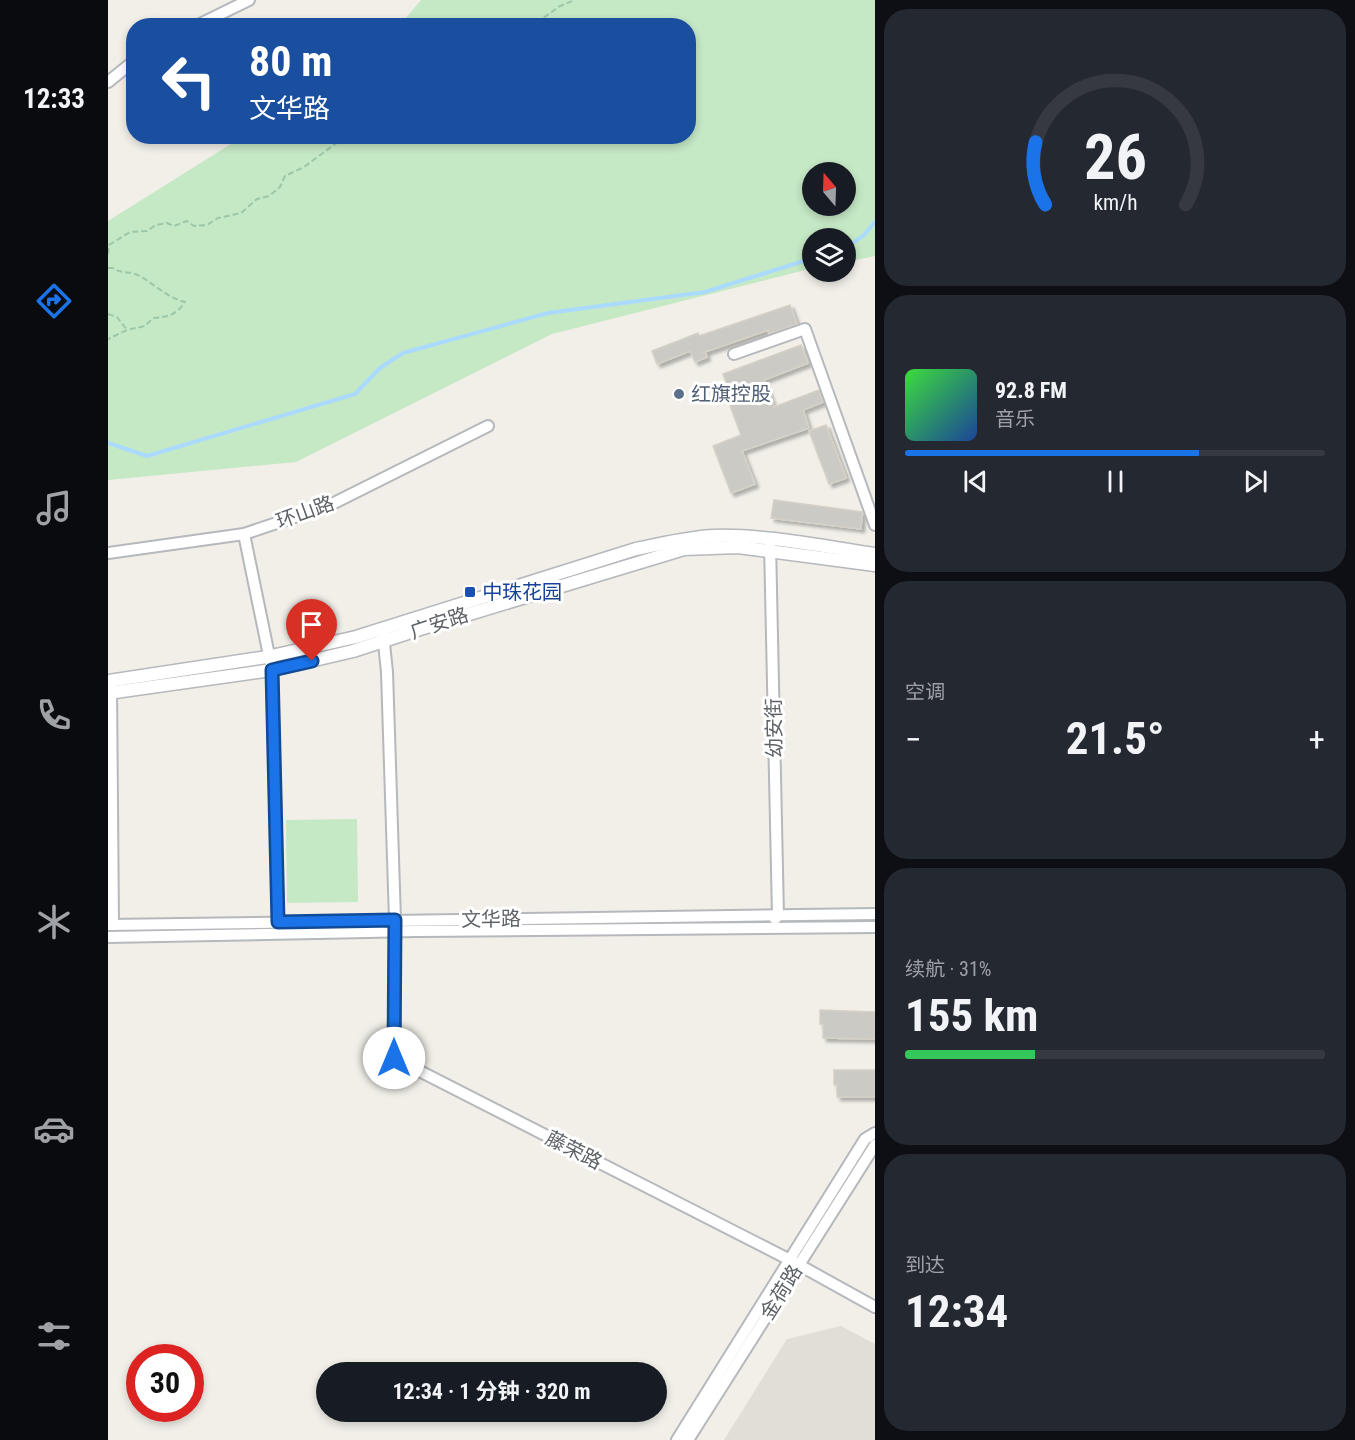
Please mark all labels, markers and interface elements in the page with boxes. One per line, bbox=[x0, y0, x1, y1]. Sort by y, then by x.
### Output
text: 80 m bbox=[249, 37, 332, 86]
icon: left bbox=[150, 42, 228, 120]
text: 12:33 bbox=[23, 83, 85, 115]
text: 文华路 bbox=[249, 93, 330, 125]
text: 26 bbox=[1083, 121, 1147, 194]
north arrow bbox=[802, 162, 856, 216]
map controls bbox=[802, 162, 856, 282]
text: km/h bbox=[1093, 190, 1137, 215]
button: layers bbox=[802, 228, 856, 282]
icon: directions bbox=[33, 280, 75, 322]
text: 92.8 FM bbox=[995, 378, 1067, 403]
place label: 红旗控股 bbox=[691, 382, 771, 406]
marker: 红旗控股 bbox=[672, 387, 686, 401]
text: 音乐 bbox=[995, 407, 1035, 431]
icon: previous bbox=[959, 465, 992, 498]
icon: pause bbox=[1099, 465, 1132, 498]
icon: next bbox=[1239, 465, 1272, 498]
icon: music bbox=[33, 487, 75, 529]
street label: 环山路 bbox=[273, 490, 337, 534]
place label: 中珠花园 bbox=[482, 580, 562, 604]
marker: 中珠花园 bbox=[463, 585, 477, 599]
pin bbox=[286, 599, 337, 661]
street label: 广安路 bbox=[407, 602, 471, 644]
icon: arrive bbox=[295, 608, 328, 641]
text: 空调 bbox=[905, 680, 945, 704]
icon: phone bbox=[33, 694, 75, 736]
street label: 幼安街 bbox=[761, 698, 787, 758]
text: 21.5° bbox=[1066, 712, 1164, 765]
text: − bbox=[905, 720, 922, 759]
text: + bbox=[1309, 720, 1325, 759]
icon: climate bbox=[33, 901, 75, 943]
street label: 文华路 bbox=[461, 906, 521, 932]
text: 续航 · 31% bbox=[905, 957, 991, 981]
text: 155 km bbox=[905, 989, 1038, 1042]
position arrow bbox=[362, 1026, 426, 1090]
icon: car bbox=[33, 1108, 75, 1150]
street label: 藤荣路 bbox=[542, 1126, 606, 1174]
text: 到达 bbox=[905, 1253, 945, 1277]
street label: 金荷路 bbox=[755, 1260, 807, 1324]
text: 12:34 bbox=[905, 1285, 1008, 1338]
icon: filters bbox=[33, 1315, 75, 1357]
speed limit sign: 30 bbox=[126, 1344, 204, 1422]
text: 12:34 · 1 分钟 · 320 m bbox=[392, 1379, 591, 1404]

